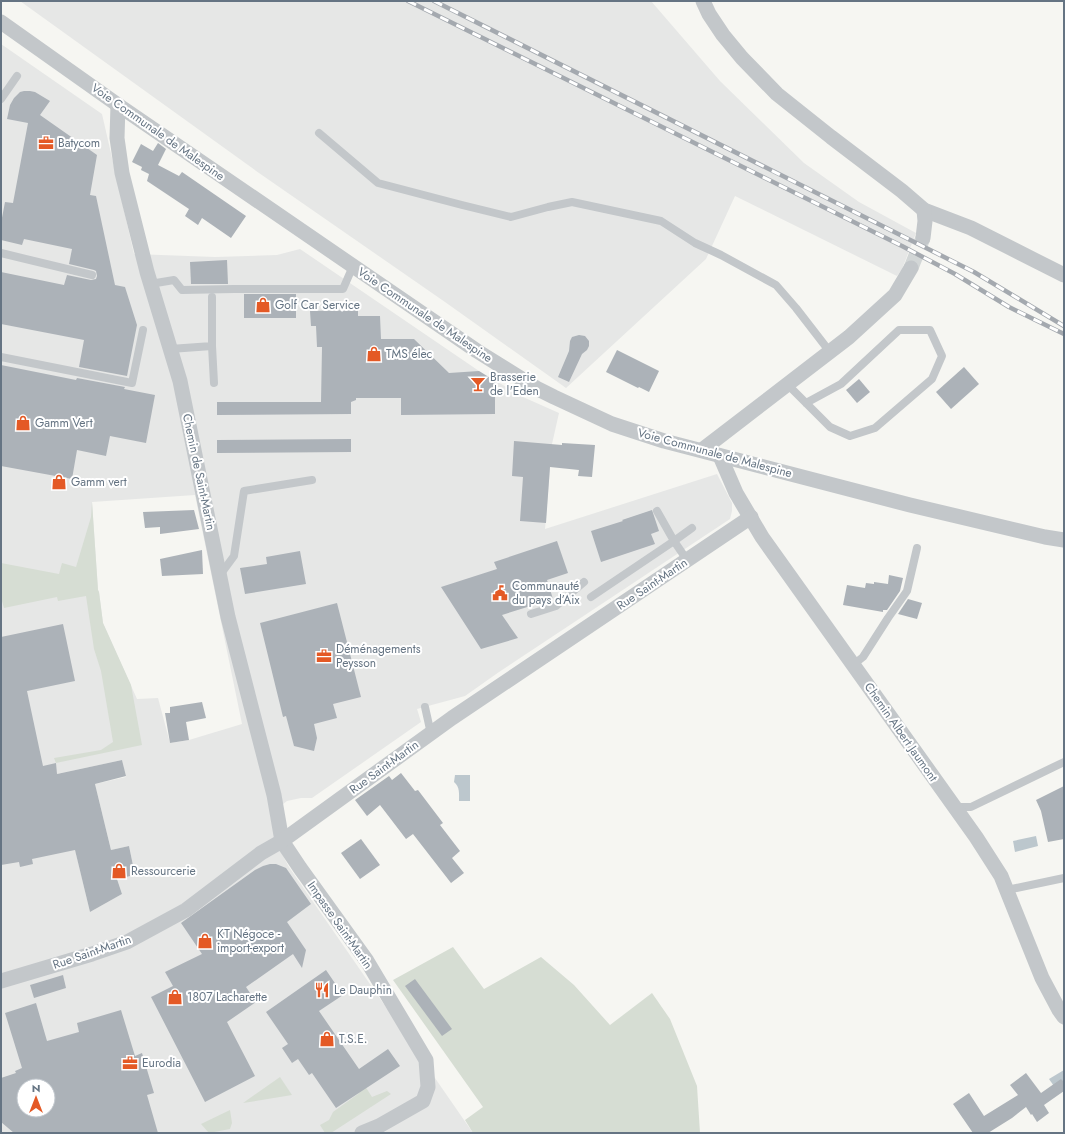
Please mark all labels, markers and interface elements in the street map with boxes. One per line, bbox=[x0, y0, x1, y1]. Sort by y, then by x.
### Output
street label: Voie Communale de Malespine bbox=[88, 79, 228, 185]
office icon: Batycom bbox=[37, 134, 55, 152]
place label: Batycom bbox=[58, 134, 100, 152]
street label: Voie Communale de Malespine bbox=[354, 263, 496, 367]
shop icon: Golf Car Service bbox=[254, 296, 272, 314]
place label: Golf Car Service bbox=[275, 296, 360, 314]
shop icon: TMS élec bbox=[365, 345, 383, 363]
place label: TMS élec bbox=[386, 345, 433, 363]
place label: Brasserie de l'Eden bbox=[490, 368, 539, 400]
bar icon: Brasserie de l'Eden bbox=[469, 375, 487, 393]
street label: Chemin de Saint-Martin bbox=[178, 412, 220, 532]
shop icon: Gamm Vert bbox=[14, 414, 32, 432]
place label: Gamm Vert bbox=[35, 414, 93, 432]
street label: Voie Communale de Malespine bbox=[636, 424, 794, 482]
shop icon: Gamm vert bbox=[50, 473, 68, 491]
place label: Gamm vert bbox=[71, 473, 127, 491]
street label: Rue Saint-Martin bbox=[613, 554, 691, 614]
place label: Communauté du pays d’Aix bbox=[512, 577, 580, 609]
public building icon: Communauté du pays d’Aix bbox=[491, 584, 509, 602]
place label: Déménagements Peysson bbox=[336, 640, 421, 672]
office icon: Déménagements Peysson bbox=[315, 647, 333, 665]
street label: Chemin Albert Jaumont bbox=[860, 679, 942, 785]
street label: Rue Saint-Martin bbox=[346, 736, 422, 798]
shop icon: Ressourcerie bbox=[110, 862, 128, 880]
place label: Ressourcerie bbox=[131, 862, 196, 880]
street label: Impasse Saint-Martin bbox=[303, 877, 377, 973]
place label: KT Négoce - import-export bbox=[217, 925, 284, 957]
street label: Rue Saint-Martin bbox=[50, 930, 134, 974]
shop icon: KT Négoce - import-export bbox=[196, 932, 214, 950]
restaurant icon: Le Dauphin bbox=[313, 981, 331, 999]
place label: Le Dauphin bbox=[334, 981, 392, 999]
shop icon: 1807 Lacharette bbox=[166, 988, 184, 1006]
place label: 1807 Lacharette bbox=[187, 988, 267, 1006]
shop icon: T.S.E. bbox=[318, 1030, 336, 1048]
place label: T.S.E. bbox=[339, 1030, 367, 1048]
office icon: Eurodia bbox=[121, 1054, 139, 1072]
place label: Eurodia bbox=[142, 1054, 181, 1072]
north arrow bbox=[16, 1078, 56, 1118]
text: N bbox=[32, 1080, 40, 1096]

